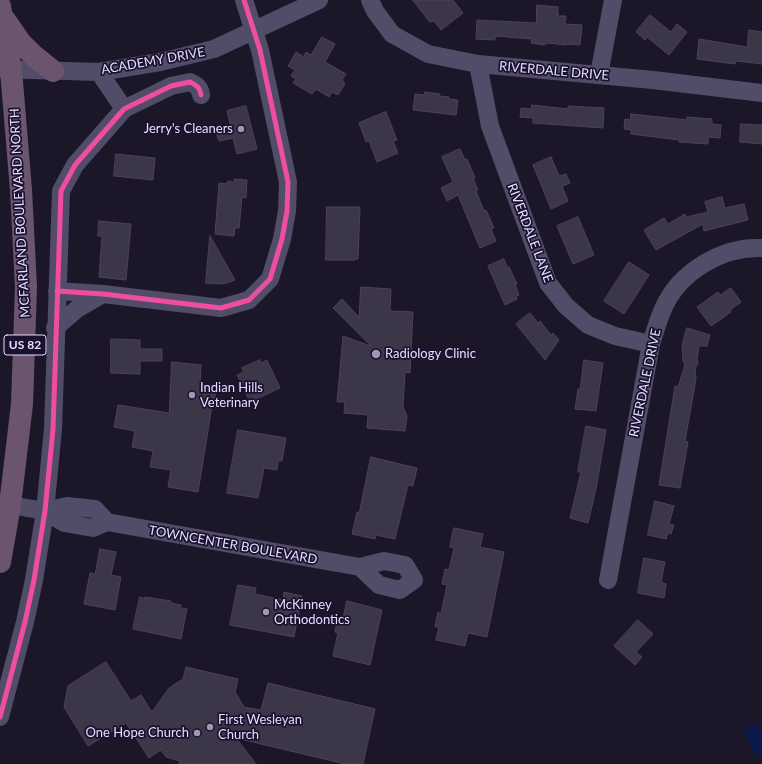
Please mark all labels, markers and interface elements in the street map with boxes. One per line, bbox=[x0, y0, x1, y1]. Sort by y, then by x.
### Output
street label: ACADEMY DRIVE bbox=[100, 44, 206, 78]
street label: RIVERDALE DRIVE bbox=[498, 58, 610, 84]
street label: MCFARLAND BOULEVARD NORTH bbox=[7, 108, 33, 318]
place label: Jerry's Cleaners bbox=[144, 121, 233, 137]
marker: Jerry's Cleaners bbox=[236, 124, 246, 134]
street label: RIVERDALE LANE bbox=[504, 181, 556, 285]
street label: RIVERDALE DRIVE bbox=[626, 328, 664, 438]
road number: US 82 bbox=[4, 335, 46, 355]
place label: Radiology Clinic bbox=[385, 346, 476, 362]
marker: Radiology Clinic bbox=[370, 348, 382, 360]
place label: Indian Hills Veterinary bbox=[200, 380, 263, 411]
marker: Indian Hills Veterinary bbox=[187, 390, 197, 400]
street label: TOWNCENTER BOULEVARD bbox=[147, 522, 319, 568]
place label: McKinney Orthodontics bbox=[274, 597, 350, 628]
marker: McKinney Orthodontics bbox=[261, 607, 271, 617]
place label: First Wesleyan Church bbox=[218, 712, 302, 743]
marker: First Wesleyan Church bbox=[205, 722, 215, 732]
place label: One Hope Church bbox=[86, 725, 189, 741]
marker: One Hope Church bbox=[192, 728, 202, 738]

